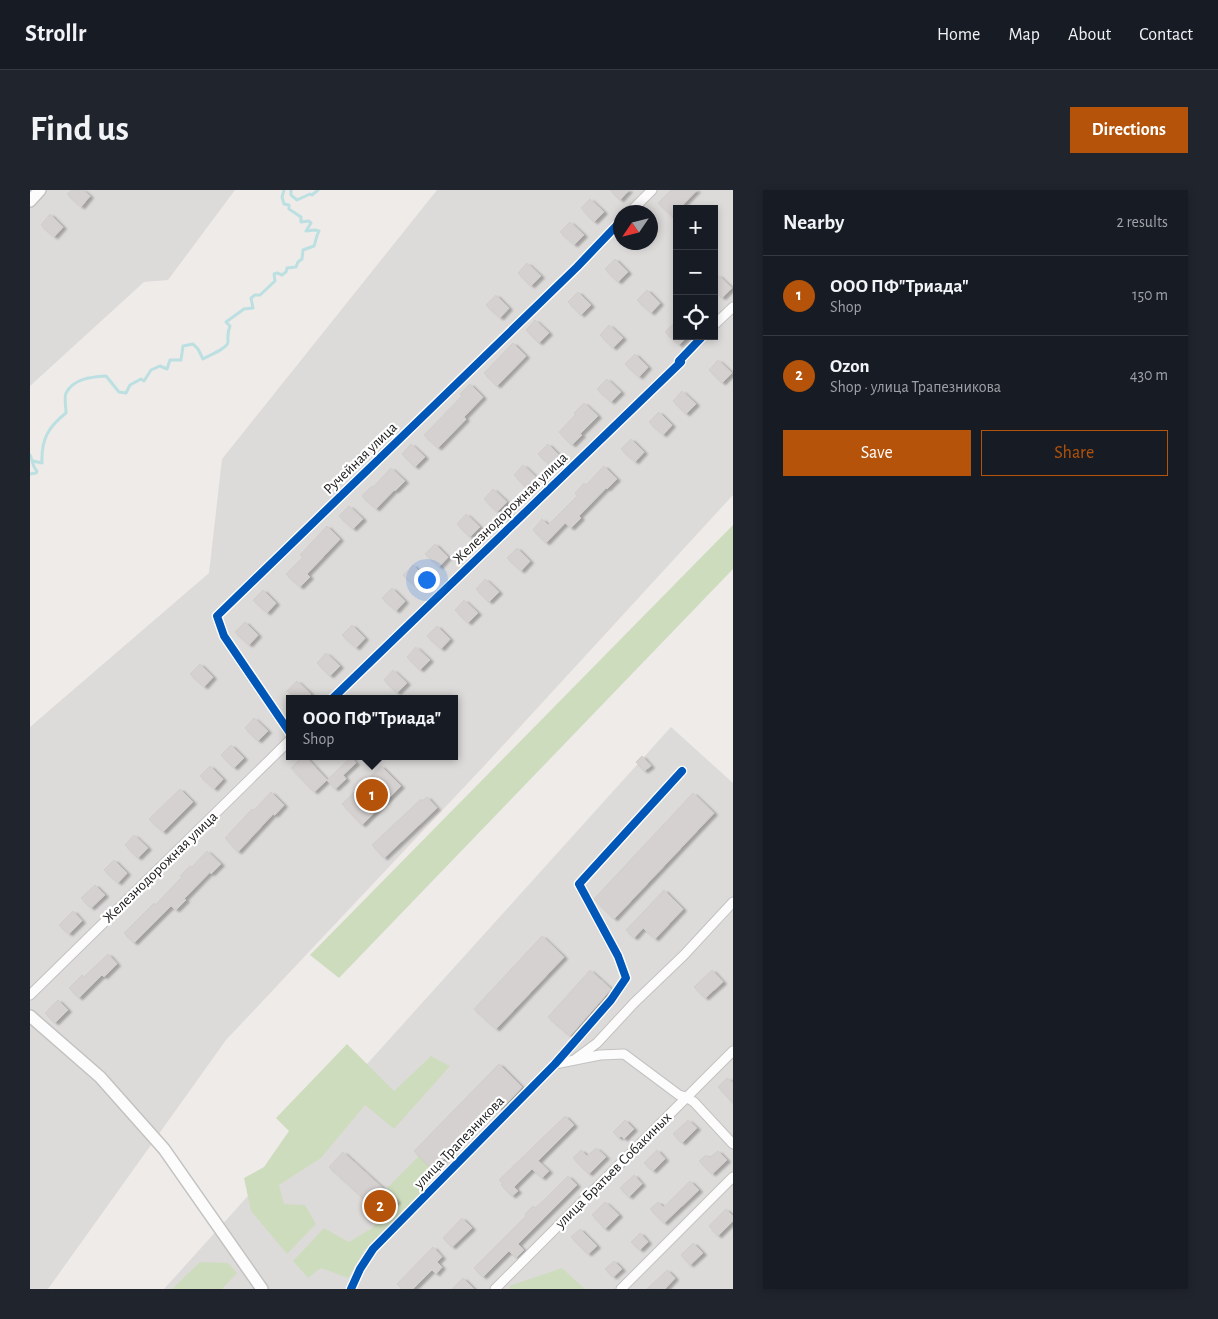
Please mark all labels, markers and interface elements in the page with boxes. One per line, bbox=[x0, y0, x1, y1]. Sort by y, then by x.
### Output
text: Strollr bbox=[25, 22, 86, 46]
text: Home bbox=[937, 26, 980, 44]
text: Map bbox=[1008, 26, 1040, 44]
text: About bbox=[1068, 26, 1111, 44]
text: Contact bbox=[1139, 26, 1193, 44]
button: Directions bbox=[1070, 107, 1188, 153]
text: Find us bbox=[30, 112, 129, 147]
north arrow bbox=[613, 205, 658, 250]
map controls bbox=[673, 205, 718, 340]
button: + bbox=[673, 205, 718, 250]
text: Nearby bbox=[783, 212, 844, 233]
text: 2 results bbox=[1116, 214, 1168, 230]
button: − bbox=[673, 250, 718, 295]
text: ООО ПФ"Триада" bbox=[830, 277, 969, 296]
text: 1 bbox=[796, 287, 802, 303]
text: 150 m bbox=[1132, 287, 1168, 303]
button: locate bbox=[673, 295, 718, 340]
text: Shop bbox=[830, 299, 862, 315]
text: Ozon bbox=[830, 357, 869, 376]
text: 2 bbox=[795, 367, 803, 383]
text: 430 m bbox=[1130, 367, 1168, 383]
text: Shop · улица Трапезникова bbox=[830, 379, 1001, 395]
street label: Ручейная улица bbox=[321, 420, 400, 497]
button: Save bbox=[783, 430, 971, 476]
button: Share bbox=[981, 430, 1168, 476]
street label: Железнодорожная улица bbox=[450, 450, 571, 567]
your location bbox=[414, 567, 440, 593]
popup bbox=[286, 695, 458, 760]
text: ООО ПФ"Триада" bbox=[303, 709, 441, 728]
text: Shop bbox=[303, 731, 334, 747]
pin: 1 bbox=[356, 776, 388, 814]
street label: Железнодорожная улица bbox=[100, 809, 221, 926]
street label: улица Трапезникова bbox=[411, 1093, 507, 1192]
street label: улица Братьев Собакиных bbox=[552, 1109, 674, 1232]
pin: 2 bbox=[364, 1187, 396, 1225]

